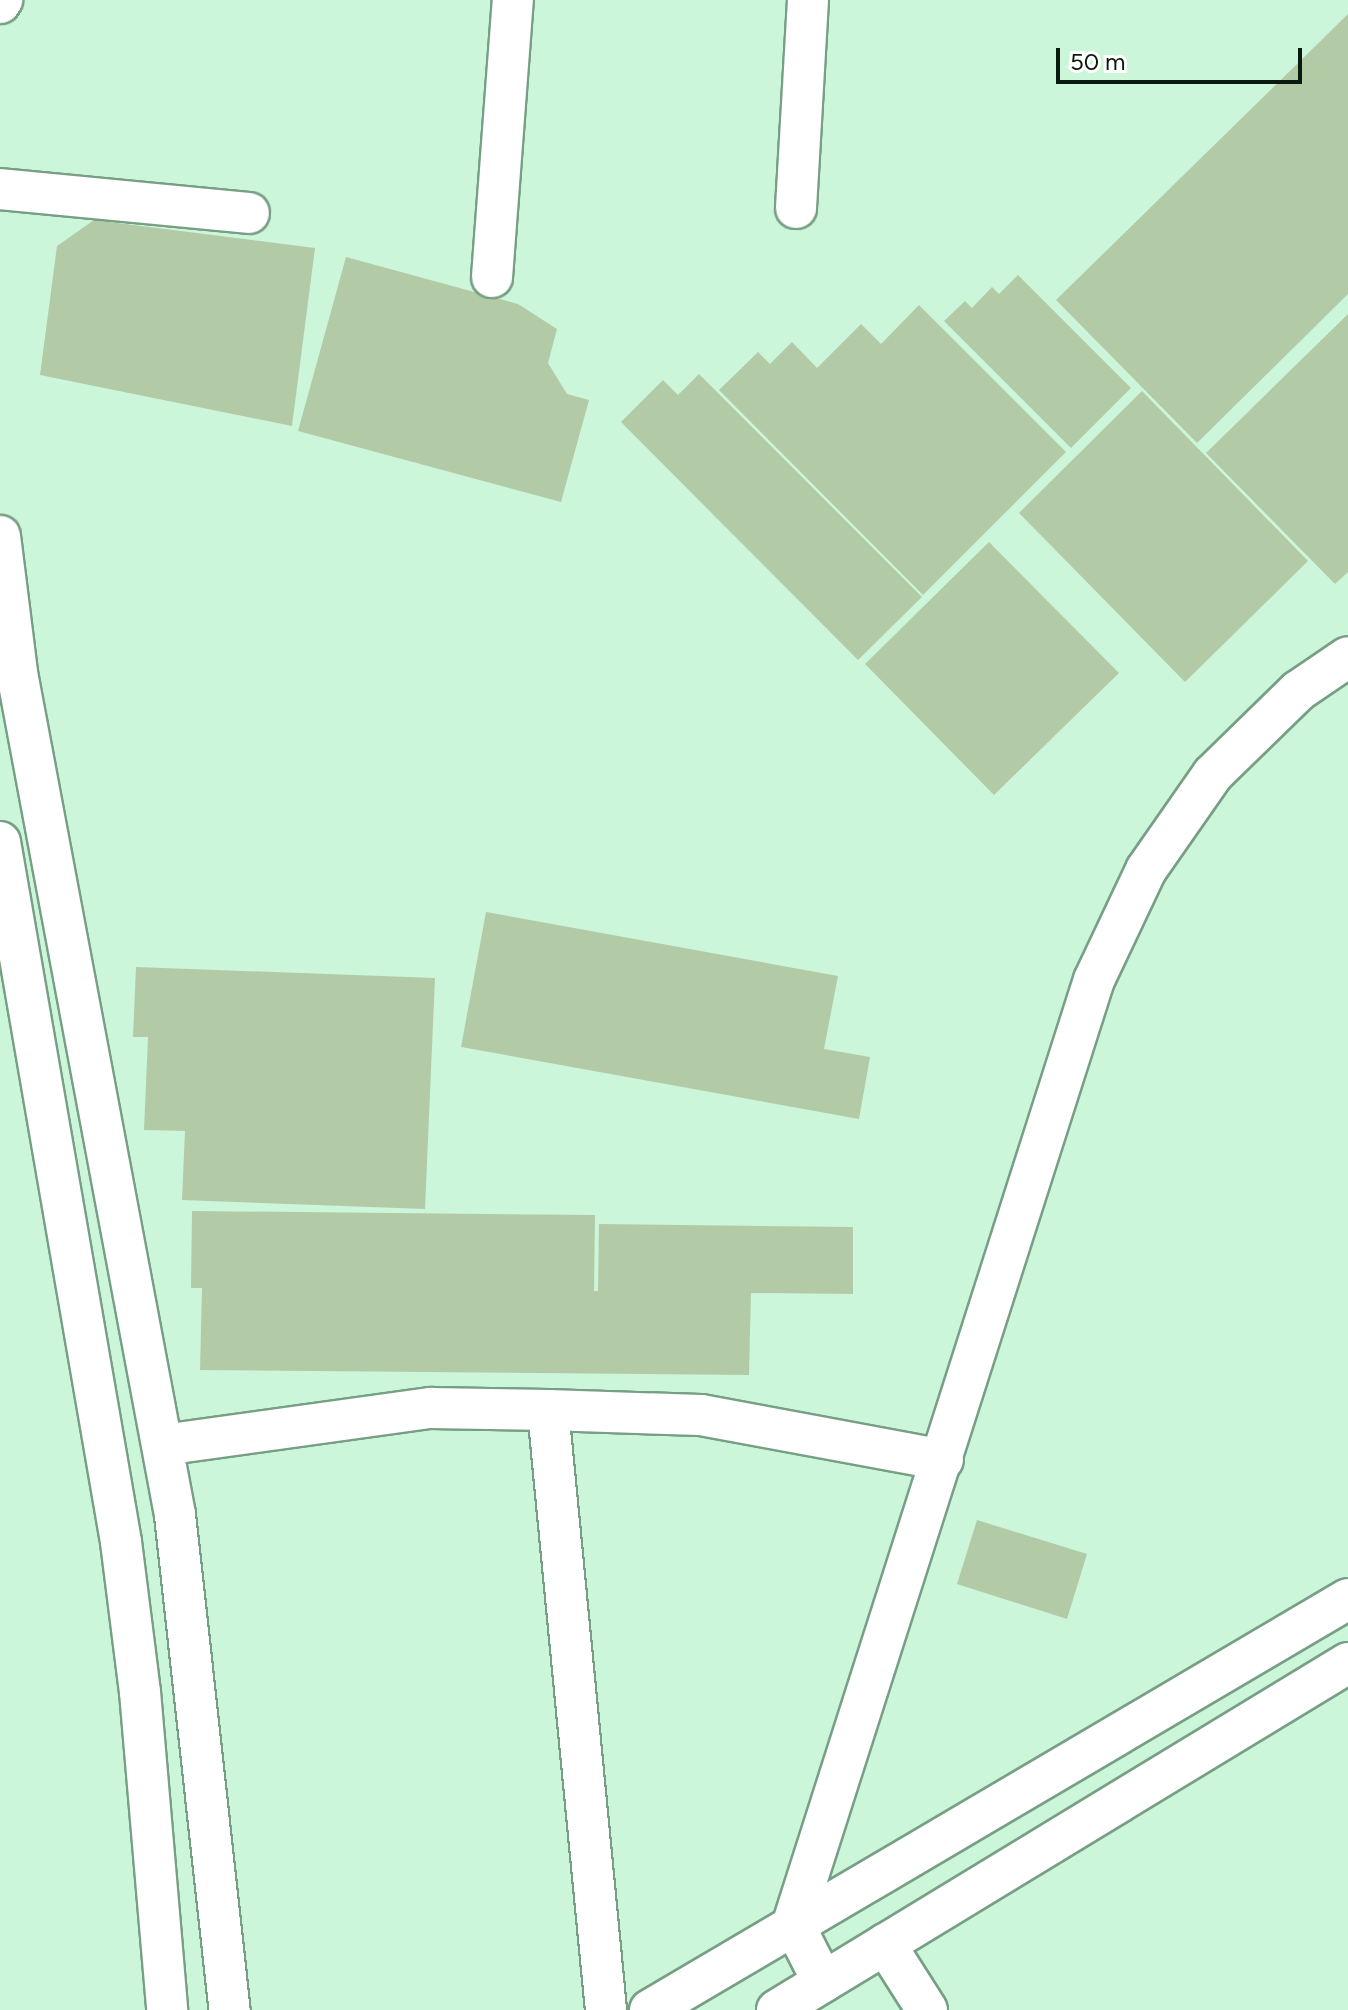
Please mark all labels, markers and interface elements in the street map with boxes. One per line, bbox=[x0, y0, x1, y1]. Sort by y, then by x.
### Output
scale bar bbox=[1060, 32, 1306, 82]
text: 50 m bbox=[1070, 47, 1126, 76]

